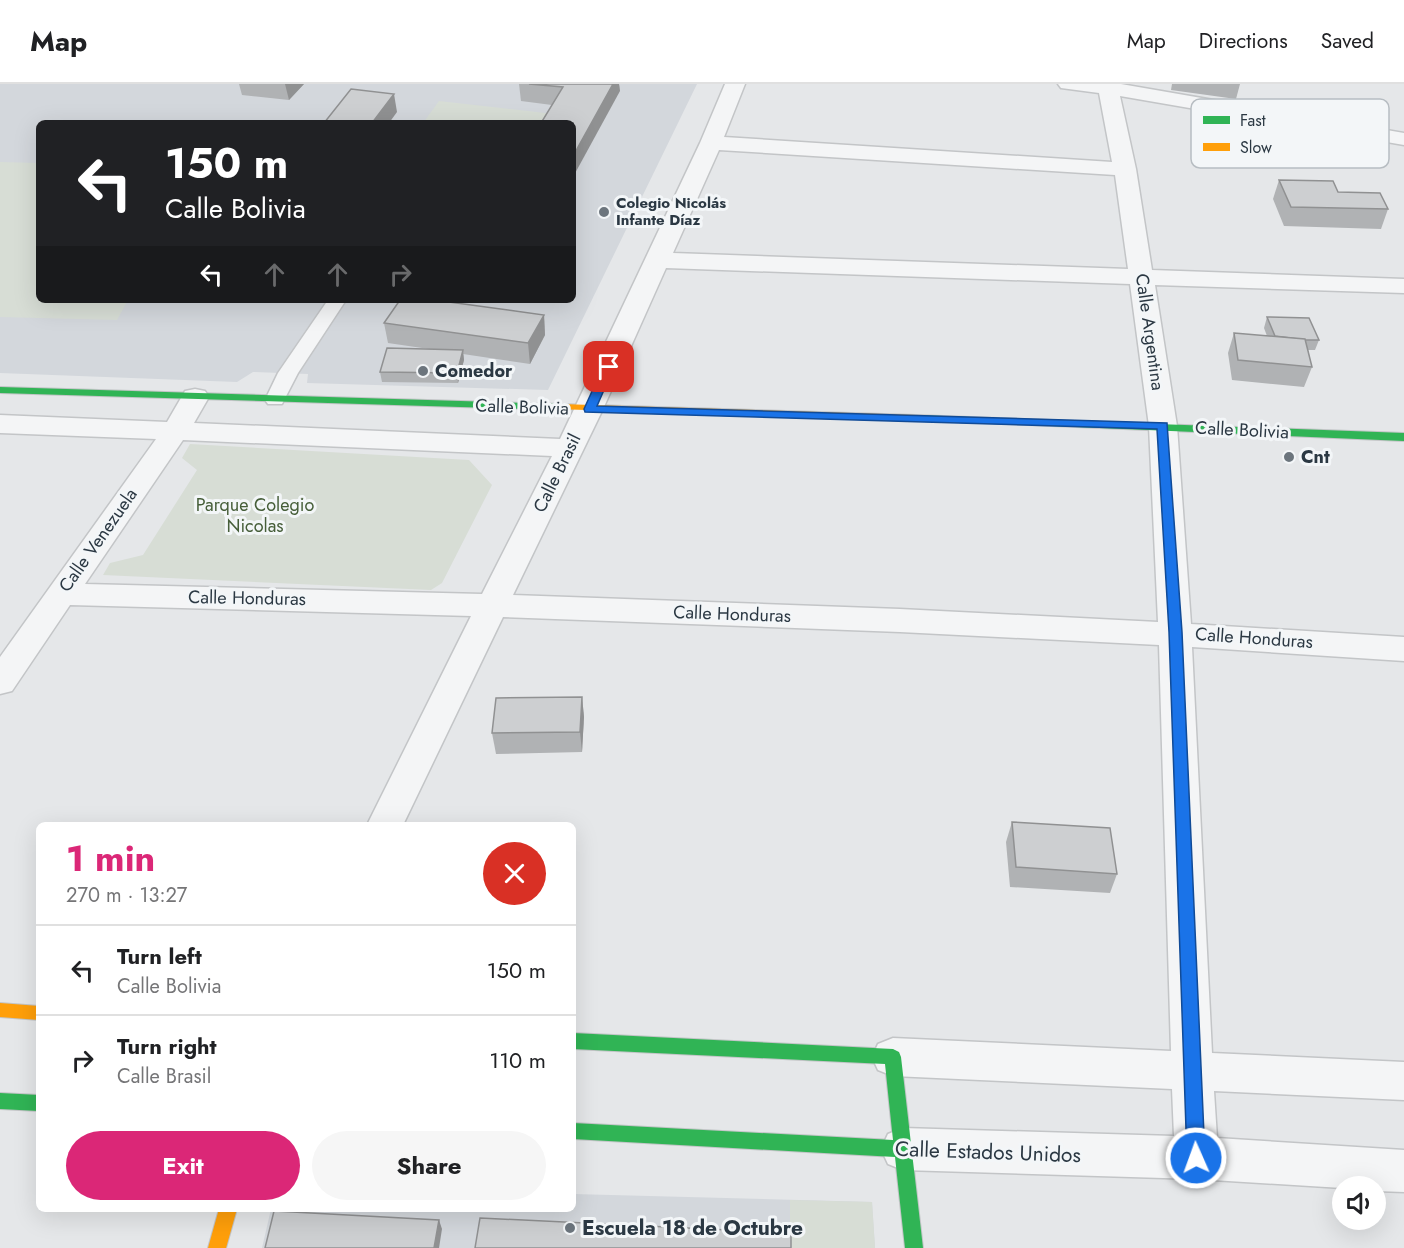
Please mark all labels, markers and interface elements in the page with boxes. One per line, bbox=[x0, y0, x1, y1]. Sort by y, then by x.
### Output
text: Map bbox=[30, 21, 87, 62]
text: Map bbox=[1127, 26, 1166, 56]
text: Directions bbox=[1199, 26, 1288, 56]
text: Saved bbox=[1321, 26, 1374, 56]
legend bbox=[1191, 99, 1389, 168]
text: Fast bbox=[1240, 109, 1266, 132]
text: 150 m bbox=[165, 133, 288, 194]
text: Slow bbox=[1240, 136, 1272, 159]
icon: left bbox=[66, 144, 144, 222]
text: Calle Bolivia bbox=[165, 189, 306, 228]
place label: Colegio Nicolás Infante Díaz bbox=[616, 192, 726, 231]
marker: Colegio Nicolás Infante Díaz bbox=[597, 205, 611, 219]
icon: left bbox=[195, 258, 228, 291]
icon: ahead bbox=[258, 258, 291, 291]
icon: ahead bbox=[321, 258, 354, 291]
icon: right bbox=[384, 258, 417, 291]
street label: Calle Argentina bbox=[1129, 272, 1171, 392]
pin bbox=[583, 341, 634, 392]
icon: arrive bbox=[592, 350, 625, 383]
place label: Comedor bbox=[435, 358, 513, 384]
marker: Comedor bbox=[416, 364, 430, 378]
street label: Calle Bolivia bbox=[475, 392, 569, 422]
street label: Calle Bolivia bbox=[1194, 415, 1290, 445]
street label: Calle Brasil bbox=[527, 429, 587, 517]
place label: Cnt bbox=[1301, 444, 1330, 470]
marker: Cnt bbox=[1282, 450, 1296, 464]
street label: Calle Venezuela bbox=[52, 483, 144, 597]
park label: Parque Colegio Nicolas bbox=[196, 492, 314, 539]
street label: Calle Honduras bbox=[188, 584, 306, 612]
street label: Calle Honduras bbox=[673, 599, 791, 629]
street label: Calle Honduras bbox=[1194, 621, 1314, 655]
text: 1 min bbox=[66, 832, 155, 884]
button: close bbox=[483, 842, 546, 905]
text: 270 m · 13:27 bbox=[66, 881, 187, 910]
text: Turn left bbox=[117, 940, 202, 972]
icon: left bbox=[66, 954, 99, 987]
text: 150 m bbox=[487, 954, 546, 986]
text: Calle Bolivia bbox=[117, 972, 221, 1001]
text: Turn right bbox=[117, 1030, 217, 1062]
icon: right bbox=[66, 1044, 99, 1077]
text: 110 m bbox=[489, 1044, 546, 1076]
text: Calle Brasil bbox=[117, 1062, 211, 1091]
position arrow bbox=[1164, 1126, 1228, 1190]
button: Exit bbox=[66, 1131, 300, 1200]
button: Share bbox=[312, 1131, 546, 1200]
street label: Calle Estados Unidos bbox=[894, 1134, 1082, 1170]
map controls bbox=[1332, 1176, 1386, 1230]
button: sound bbox=[1332, 1176, 1386, 1230]
place label: Escuela 18 de Octubre bbox=[582, 1213, 803, 1243]
marker: Escuela 18 de Octubre bbox=[563, 1221, 577, 1235]

